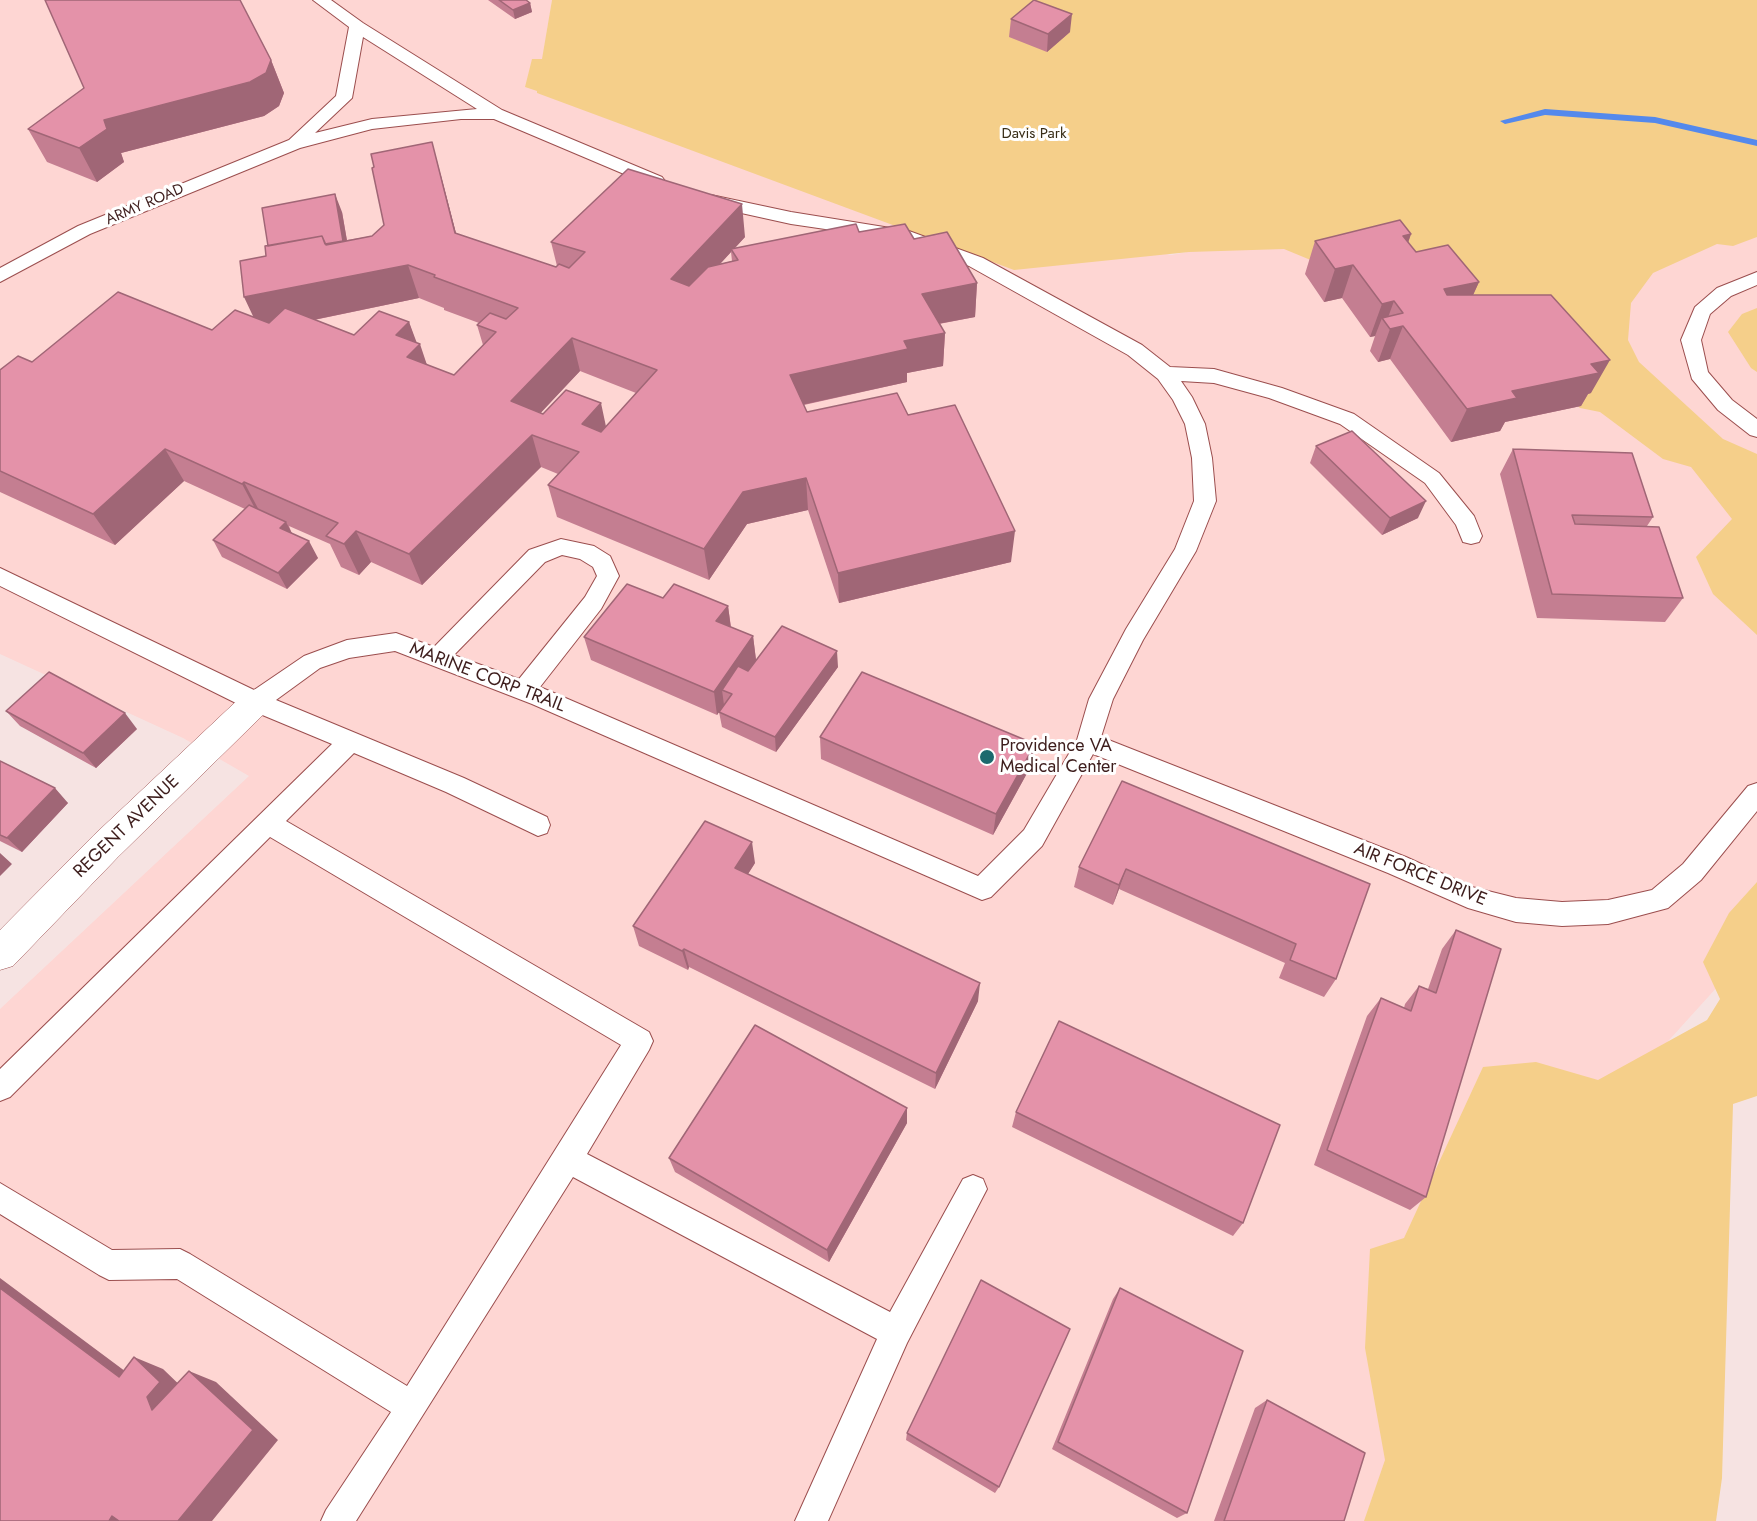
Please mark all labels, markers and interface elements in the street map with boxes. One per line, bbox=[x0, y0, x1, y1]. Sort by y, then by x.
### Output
park label: Davis Park bbox=[1001, 125, 1067, 143]
street label: ARMY ROAD bbox=[103, 180, 187, 230]
street label: MARINE CORP TRAIL bbox=[406, 638, 568, 718]
place label: Providence VA Medical Center bbox=[1000, 736, 1116, 778]
marker: Providence VA Medical Center bbox=[978, 748, 996, 766]
street label: REGENT AVENUE bbox=[70, 771, 184, 883]
street label: AIR FORCE DRIVE bbox=[1350, 839, 1490, 911]

